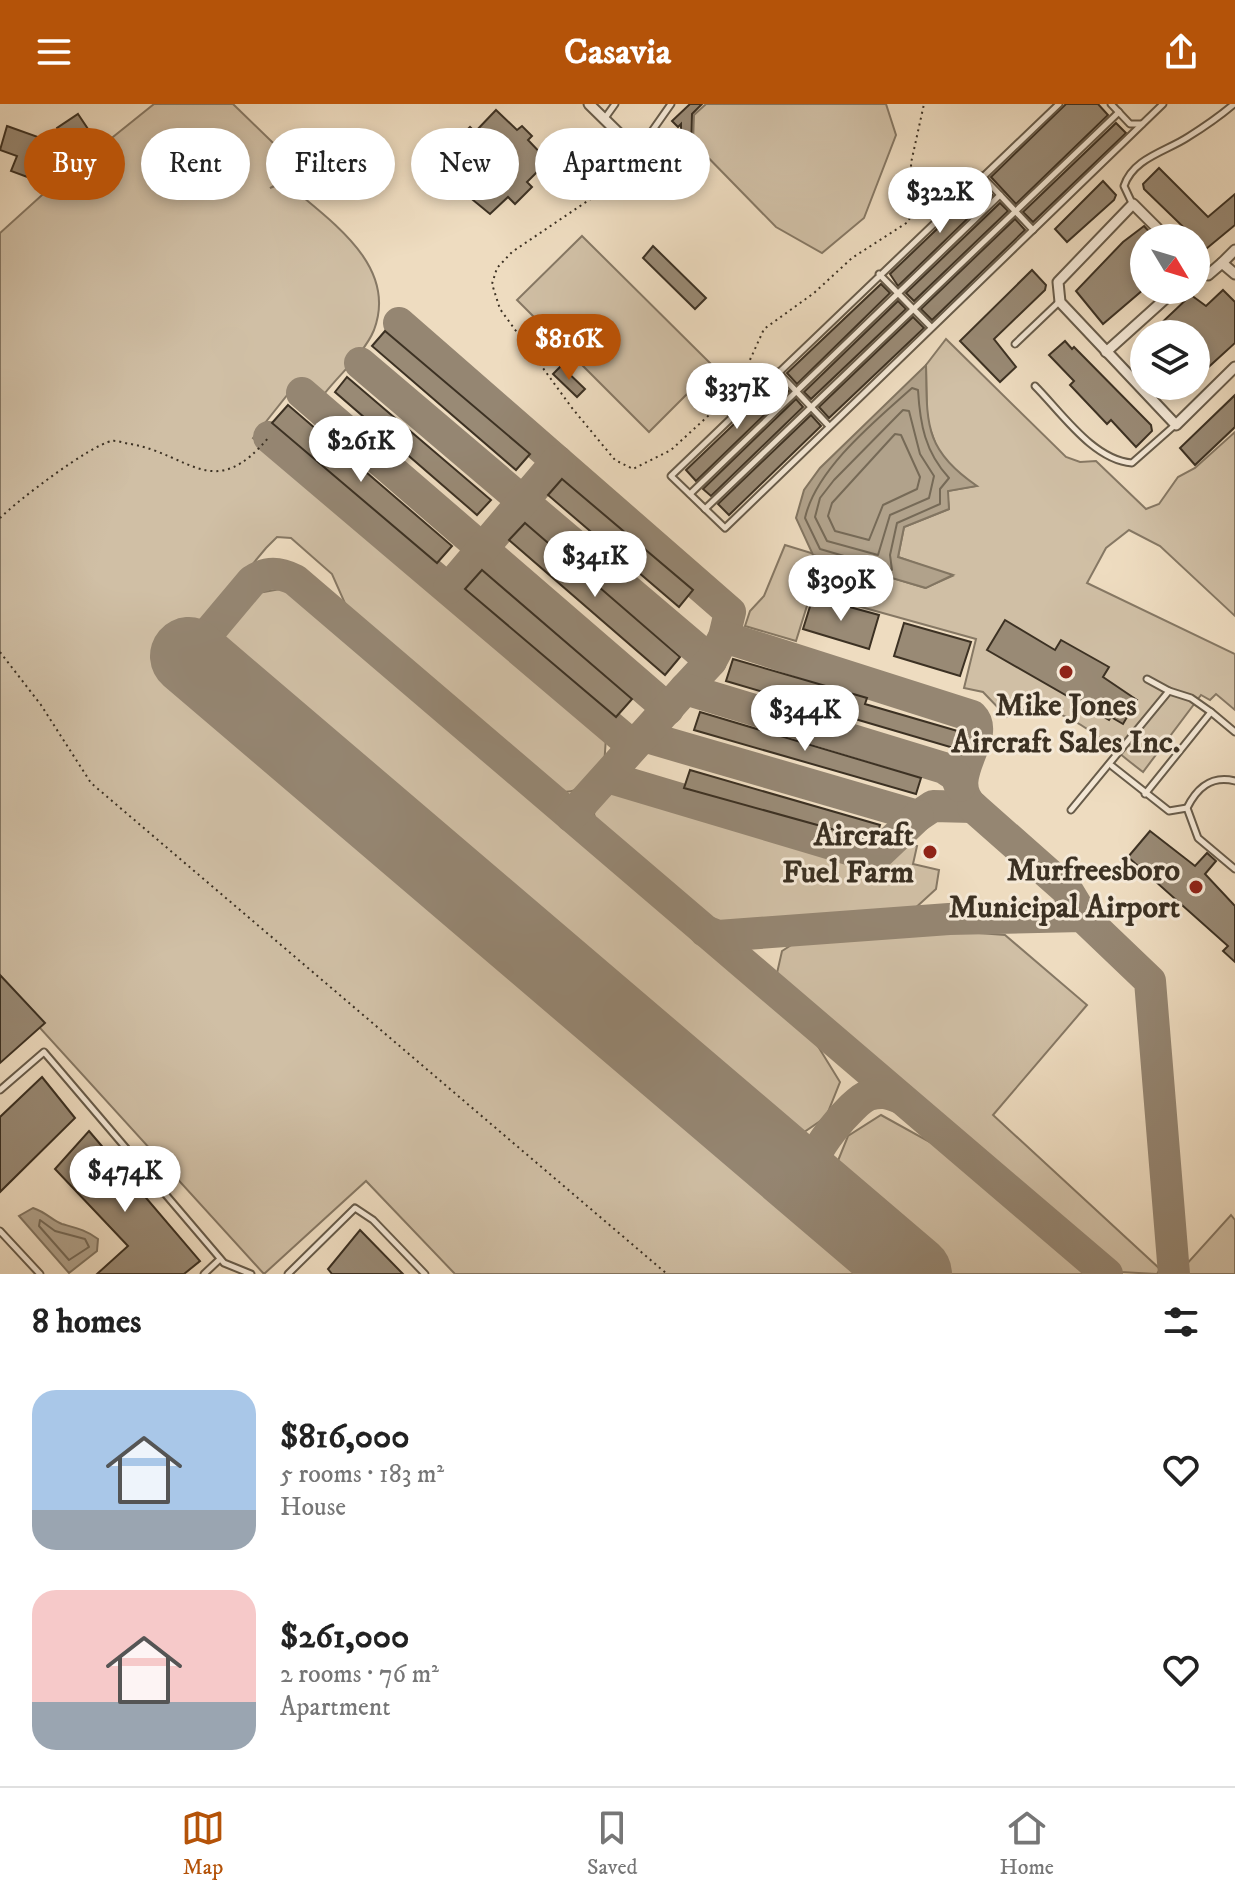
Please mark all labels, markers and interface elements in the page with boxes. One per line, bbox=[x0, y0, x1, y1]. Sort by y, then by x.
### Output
icon: menu bbox=[32, 30, 76, 74]
text: Casavia bbox=[564, 30, 671, 75]
icon: share bbox=[1159, 30, 1203, 74]
chip: Buy bbox=[24, 128, 125, 200]
chip: Rent bbox=[141, 128, 250, 200]
chip: Filters bbox=[266, 128, 395, 200]
chip: New bbox=[411, 128, 519, 200]
chip: Apartment bbox=[535, 128, 710, 200]
pin: $322K bbox=[884, 167, 996, 235]
text: $322K bbox=[906, 176, 974, 209]
north arrow bbox=[1130, 224, 1210, 304]
map controls bbox=[1130, 224, 1210, 400]
pin: $816K bbox=[513, 314, 625, 382]
button: layers bbox=[1130, 320, 1210, 400]
text: $816K bbox=[535, 323, 603, 356]
pin: $337K bbox=[681, 363, 793, 431]
text: $337K bbox=[704, 372, 770, 405]
pin: $261K bbox=[305, 416, 417, 484]
text: $261K bbox=[327, 425, 395, 458]
pin: $341K bbox=[539, 531, 651, 599]
text: $341K bbox=[562, 540, 628, 573]
pin: $309K bbox=[785, 555, 897, 623]
text: $309K bbox=[806, 564, 876, 597]
marker: Mike Jones Aircraft Sales Inc. bbox=[1057, 663, 1075, 681]
pin: $344K bbox=[749, 685, 861, 753]
place label: Mike Jones Aircraft Sales Inc. bbox=[951, 686, 1180, 763]
text: $344K bbox=[769, 694, 841, 727]
place label: Aircraft Fuel Farm bbox=[782, 816, 915, 893]
marker: Aircraft Fuel Farm bbox=[921, 843, 939, 861]
place label: Murfreesboro Municipal Airport bbox=[948, 851, 1181, 928]
marker: Murfreesboro Municipal Airport bbox=[1187, 878, 1205, 896]
pin: $474K bbox=[69, 1146, 181, 1214]
text: $474K bbox=[88, 1155, 162, 1188]
icon: filters bbox=[1159, 1300, 1203, 1344]
text: 8 homes bbox=[32, 1301, 141, 1343]
text: $816,000 bbox=[280, 1416, 410, 1458]
icon: home bbox=[96, 1422, 192, 1518]
icon: heart bbox=[1159, 1448, 1203, 1492]
text: 5 rooms · 183 m² bbox=[280, 1458, 444, 1491]
text: House bbox=[280, 1491, 346, 1524]
text: $261,000 bbox=[280, 1616, 409, 1658]
icon: home bbox=[96, 1622, 192, 1718]
icon: heart bbox=[1159, 1648, 1203, 1692]
text: 2 rooms · 76 m² bbox=[280, 1658, 439, 1691]
text: Apartment bbox=[280, 1691, 391, 1724]
tab: Map bbox=[181, 1806, 225, 1881]
tab: Saved bbox=[587, 1806, 638, 1881]
tab: Home bbox=[1000, 1806, 1054, 1881]

